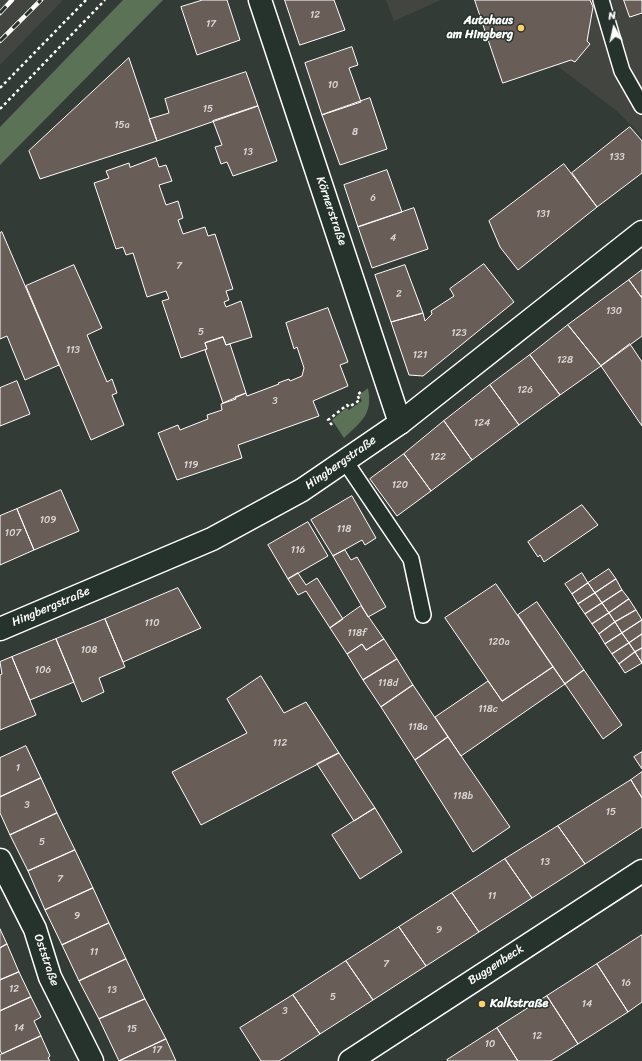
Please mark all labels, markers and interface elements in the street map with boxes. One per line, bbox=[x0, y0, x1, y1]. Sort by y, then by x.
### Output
text: N bbox=[607, 6, 617, 26]
north arrow bbox=[594, 8, 634, 48]
house number: 12 bbox=[310, 9, 320, 21]
place label: Autohaus am Hingberg bbox=[447, 14, 513, 42]
house number: 17 bbox=[206, 18, 216, 30]
marker: Autohaus am Hingberg bbox=[516, 23, 526, 33]
house number: 10 bbox=[328, 79, 338, 91]
house number: 15 bbox=[203, 103, 213, 115]
house number: 15a bbox=[114, 119, 130, 131]
house number: 8 bbox=[352, 126, 358, 138]
house number: 13 bbox=[243, 146, 253, 158]
house number: 133 bbox=[609, 151, 625, 163]
street label: Körnerstraße bbox=[313, 175, 349, 247]
house number: 6 bbox=[370, 192, 376, 204]
house number: 131 bbox=[536, 208, 550, 220]
house number: 4 bbox=[390, 232, 396, 244]
house number: 7 bbox=[176, 260, 182, 272]
house number: 2 bbox=[396, 288, 402, 300]
house number: 130 bbox=[606, 305, 622, 317]
house number: 5 bbox=[198, 326, 204, 338]
house number: 123 bbox=[451, 327, 467, 339]
house number: 113 bbox=[66, 344, 80, 356]
house number: 121 bbox=[413, 349, 427, 361]
house number: 128 bbox=[557, 354, 573, 366]
house number: 126 bbox=[517, 384, 533, 396]
house number: 3 bbox=[272, 395, 278, 407]
house number: 124 bbox=[474, 417, 490, 429]
street label: Hingbergstraße bbox=[303, 433, 379, 493]
house number: 122 bbox=[430, 451, 446, 463]
house number: 119 bbox=[184, 459, 198, 471]
house number: 120 bbox=[392, 479, 408, 491]
house number: 109 bbox=[40, 514, 56, 526]
house number: 118 bbox=[337, 523, 351, 535]
house number: 107 bbox=[5, 527, 21, 539]
house number: 116 bbox=[291, 544, 305, 556]
street label: Hingbergstraße bbox=[10, 584, 92, 630]
house number: 110 bbox=[145, 617, 159, 629]
house number: 118f bbox=[347, 627, 367, 639]
house number: 120a bbox=[488, 636, 510, 648]
house number: 108 bbox=[81, 644, 97, 656]
house number: 106 bbox=[35, 664, 51, 676]
house number: 118d bbox=[378, 677, 398, 689]
house number: 118c bbox=[478, 703, 498, 715]
house number: 118a bbox=[408, 721, 428, 733]
house number: 112 bbox=[273, 737, 287, 749]
house number: 1 bbox=[16, 762, 20, 774]
house number: 118b bbox=[453, 790, 473, 802]
house number: 3 bbox=[24, 799, 30, 811]
house number: 15 bbox=[606, 806, 616, 818]
house number: 5 bbox=[39, 836, 45, 848]
house number: 13 bbox=[540, 856, 550, 868]
house number: 7 bbox=[57, 873, 63, 885]
house number: 11 bbox=[488, 890, 496, 902]
house number: 9 bbox=[74, 910, 80, 922]
house number: 9 bbox=[436, 924, 442, 936]
street label: Oststraße bbox=[30, 932, 62, 988]
street label: Buggenbeck bbox=[465, 942, 527, 988]
house number: 11 bbox=[90, 946, 98, 958]
house number: 7 bbox=[383, 958, 389, 970]
house number: 16 bbox=[621, 977, 631, 989]
house number: 12 bbox=[9, 983, 19, 995]
house number: 13 bbox=[107, 984, 117, 996]
house number: 5 bbox=[330, 991, 336, 1003]
place label: Kalkstraße bbox=[490, 997, 548, 1011]
house number: 14 bbox=[582, 998, 592, 1010]
marker: Kalkstraße bbox=[477, 999, 487, 1009]
house number: 3 bbox=[282, 1005, 288, 1017]
house number: 14 bbox=[14, 1022, 24, 1034]
house number: 15 bbox=[127, 1023, 137, 1035]
house number: 12 bbox=[532, 1030, 542, 1042]
house number: 10 bbox=[485, 1038, 495, 1050]
house number: 17 bbox=[152, 1044, 162, 1056]

